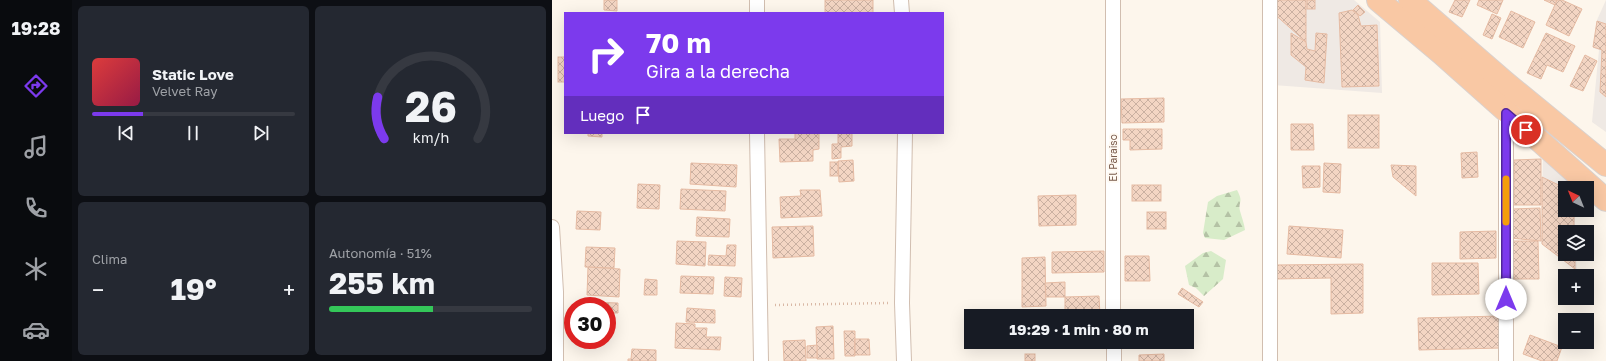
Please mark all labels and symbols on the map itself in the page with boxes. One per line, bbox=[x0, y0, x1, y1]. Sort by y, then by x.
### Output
pin bbox=[1509, 113, 1543, 147]
street label: El Paraiso bbox=[1107, 134, 1119, 182]
north arrow bbox=[1558, 181, 1594, 217]
position arrow bbox=[1485, 278, 1527, 320]
speed limit sign: 30 bbox=[564, 297, 616, 349]

